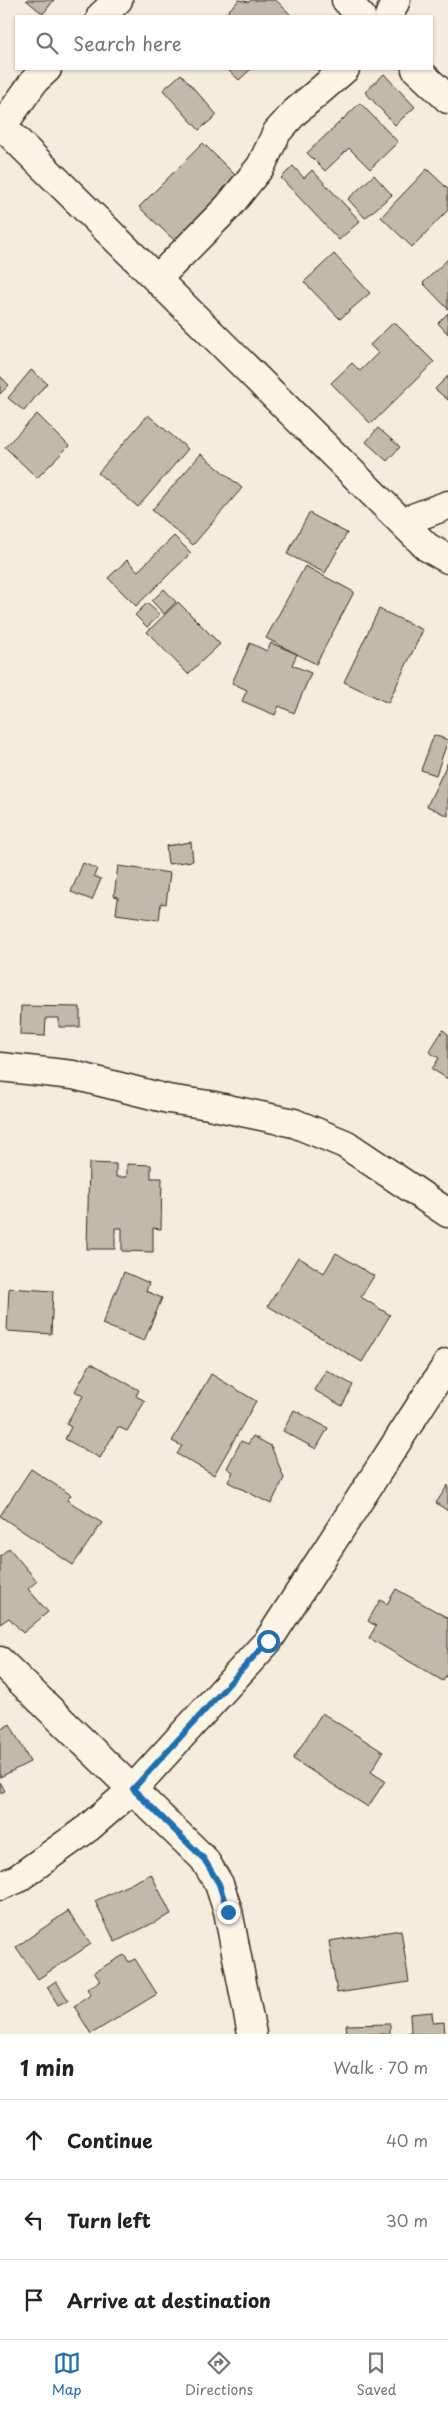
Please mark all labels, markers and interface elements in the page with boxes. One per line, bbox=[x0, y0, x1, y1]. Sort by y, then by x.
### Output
search box bbox=[15, 15, 433, 70]
icon: search bbox=[33, 29, 61, 57]
text: Search here bbox=[73, 29, 182, 57]
route start bbox=[257, 1630, 280, 1653]
route end bbox=[217, 1901, 240, 1924]
text: 1 min bbox=[20, 2051, 74, 2083]
text: Walk · 70 m bbox=[333, 2055, 428, 2079]
icon: ahead bbox=[20, 2126, 48, 2154]
text: Continue bbox=[67, 2126, 153, 2154]
text: 40 m bbox=[386, 2128, 428, 2152]
icon: left bbox=[20, 2206, 48, 2234]
text: Turn left bbox=[67, 2206, 151, 2234]
text: 30 m bbox=[386, 2208, 428, 2232]
icon: arrive bbox=[20, 2286, 48, 2314]
text: Arrive at destination bbox=[67, 2286, 271, 2314]
tab: Map bbox=[52, 2349, 82, 2400]
tab: Directions bbox=[185, 2349, 253, 2400]
tab: Saved bbox=[357, 2349, 396, 2400]

